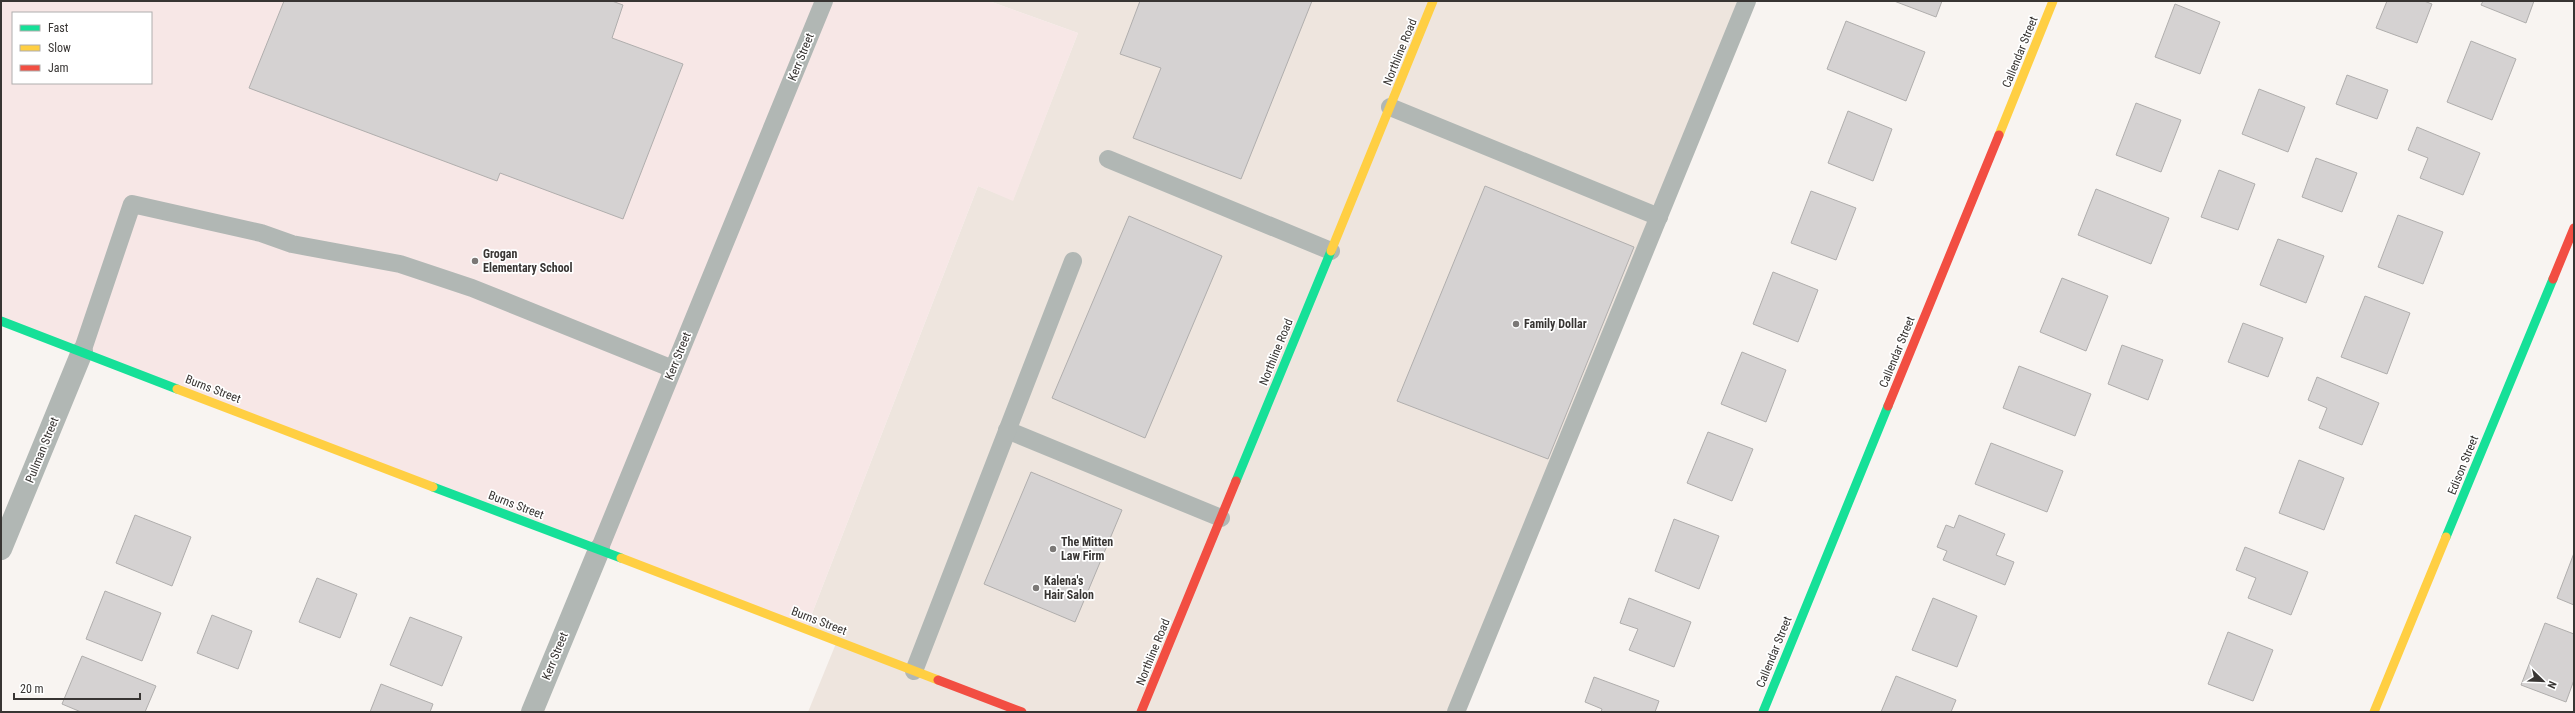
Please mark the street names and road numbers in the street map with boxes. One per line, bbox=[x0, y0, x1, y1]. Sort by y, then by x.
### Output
street label: Callendar Street bbox=[1999, 14, 2041, 90]
street label: Northline Road bbox=[1380, 17, 1420, 87]
street label: Kerr Street bbox=[785, 31, 817, 83]
street label: Callendar Street bbox=[1876, 314, 1918, 390]
street label: Northline Road bbox=[1256, 317, 1296, 387]
street label: Kerr Street bbox=[662, 330, 694, 382]
street label: Burns Street bbox=[183, 372, 243, 406]
street label: Pullman Street bbox=[23, 415, 62, 485]
street label: Edison Street bbox=[2445, 433, 2481, 497]
street label: Burns Street bbox=[486, 488, 546, 522]
street label: Burns Street bbox=[789, 604, 849, 638]
street label: Callendar Street bbox=[1753, 614, 1795, 690]
street label: Northline Road bbox=[1133, 617, 1173, 687]
street label: Kerr Street bbox=[539, 630, 571, 682]

